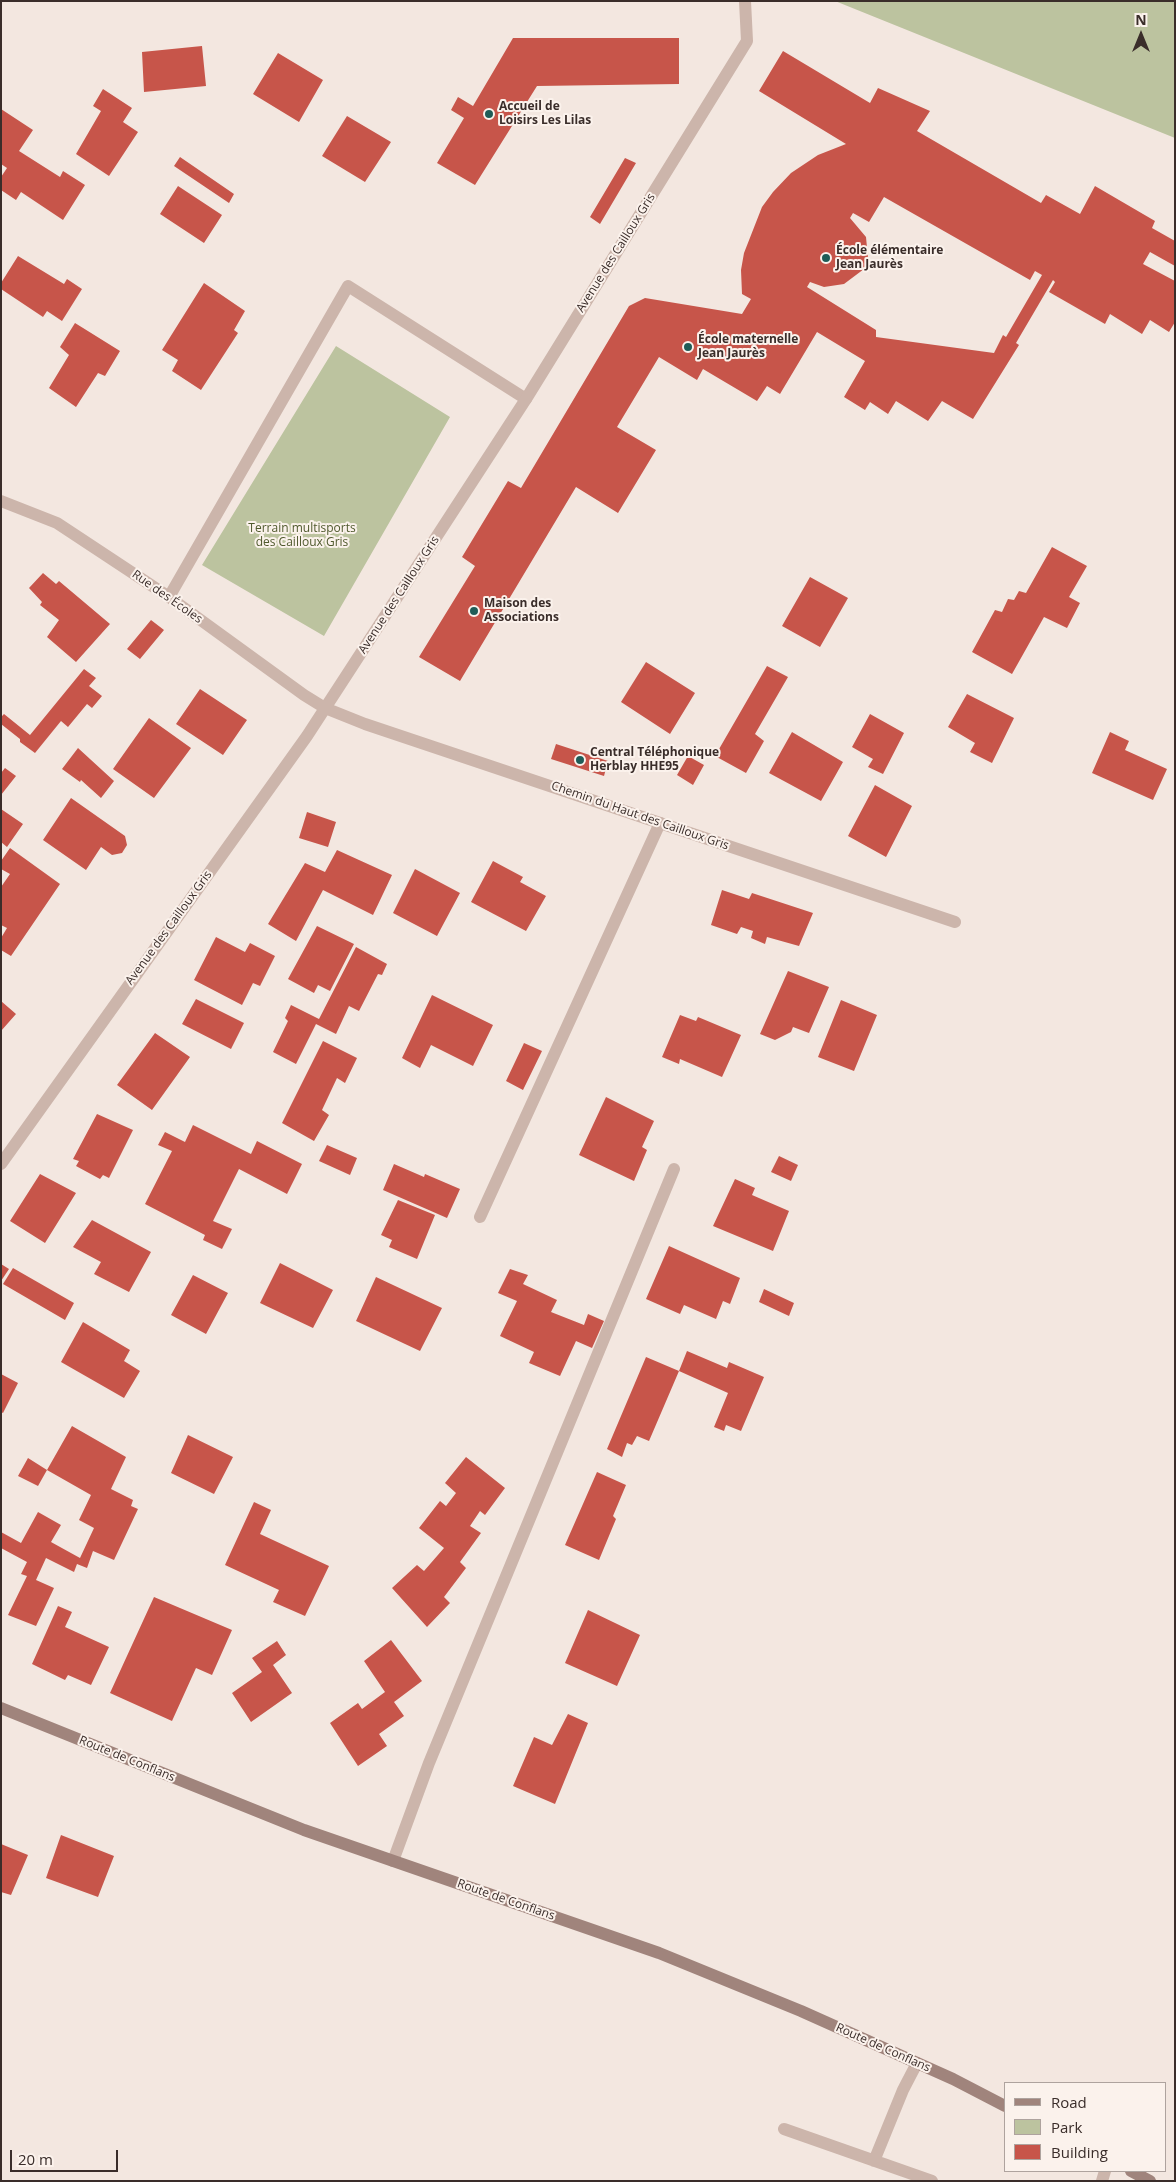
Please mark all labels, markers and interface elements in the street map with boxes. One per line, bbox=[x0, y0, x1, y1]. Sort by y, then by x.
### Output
north arrow bbox=[1116, 10, 1166, 60]
text: N bbox=[1135, 10, 1147, 29]
place label: Accueil de Loisirs Les Lilas bbox=[499, 100, 591, 128]
marker: Accueil de Loisirs Les Lilas bbox=[483, 108, 495, 120]
street label: Avenue des Cailloux Gris bbox=[573, 191, 659, 315]
place label: École élémentaire Jean Jaurès bbox=[836, 244, 943, 272]
marker: École élémentaire Jean Jaurès bbox=[820, 252, 832, 264]
place label: École maternelle Jean Jaurès bbox=[698, 333, 798, 361]
marker: École maternelle Jean Jaurès bbox=[682, 341, 694, 353]
park label: Terrain multisports des Cailloux Gris bbox=[248, 522, 356, 550]
street label: Avenue des Cailloux Gris bbox=[356, 533, 442, 657]
street label: Rue des Écoles bbox=[129, 567, 205, 627]
place label: Maison des Associations bbox=[484, 597, 559, 625]
marker: Maison des Associations bbox=[468, 605, 480, 617]
place label: Central Téléphonique Herblay HHE95 bbox=[590, 746, 719, 774]
marker: Central Téléphonique Herblay HHE95 bbox=[574, 754, 586, 766]
street label: Chemin du Haut des Cailloux Gris bbox=[549, 779, 731, 853]
street label: Avenue des Cailloux Gris bbox=[123, 868, 215, 988]
street label: Route de Conflans bbox=[77, 1733, 177, 1785]
street label: Route de Conflans bbox=[455, 1877, 557, 1923]
street label: Route de Conflans bbox=[833, 2021, 933, 2075]
legend bbox=[1004, 2082, 1166, 2172]
text: Road bbox=[1051, 2092, 1087, 2112]
text: Park bbox=[1051, 2117, 1082, 2137]
scale bar bbox=[12, 2140, 120, 2172]
text: Building bbox=[1051, 2142, 1108, 2162]
text: 20 m bbox=[18, 2149, 53, 2169]

